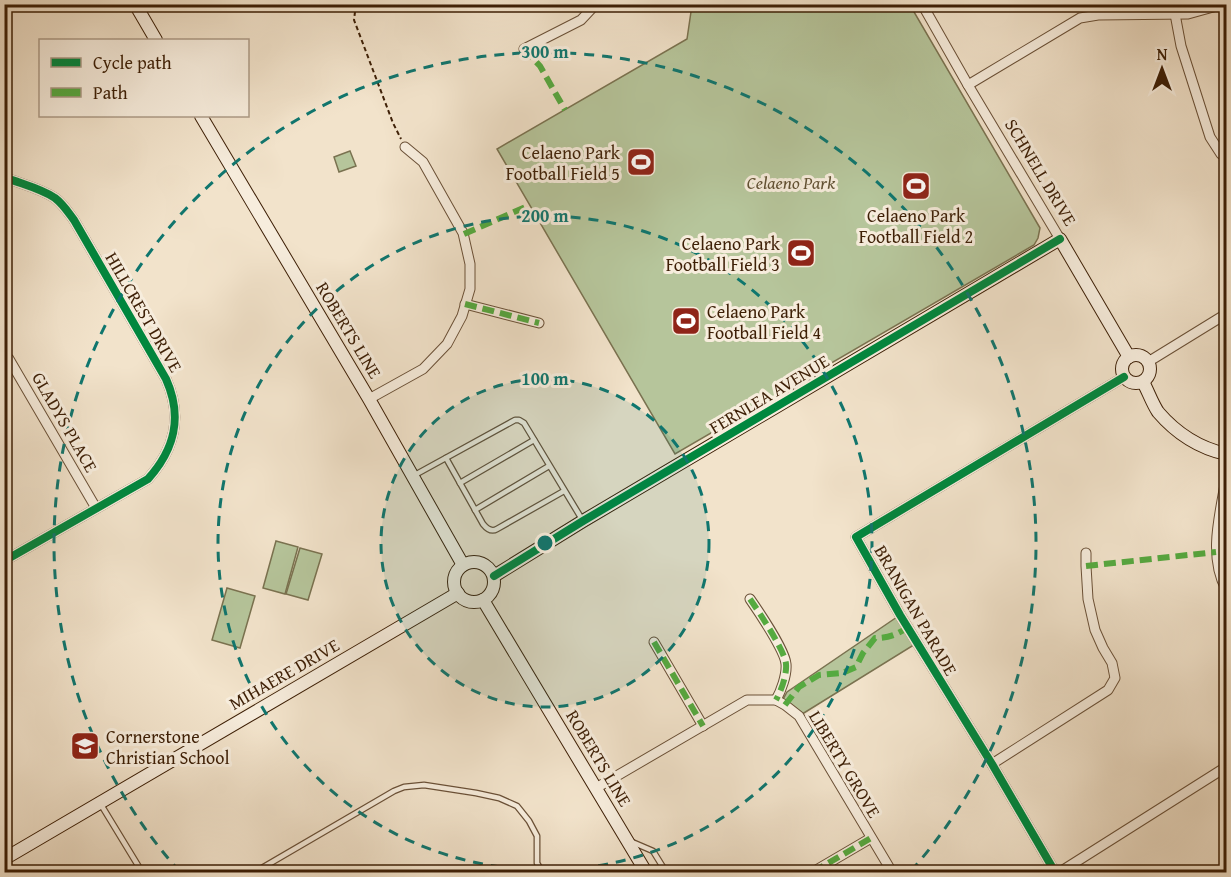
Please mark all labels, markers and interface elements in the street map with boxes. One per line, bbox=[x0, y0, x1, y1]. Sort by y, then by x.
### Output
text: 300 m bbox=[521, 38, 569, 65]
legend bbox=[39, 39, 249, 117]
north arrow bbox=[1132, 39, 1192, 99]
text: N bbox=[1157, 42, 1168, 66]
text: Cycle path bbox=[93, 49, 172, 76]
text: Path bbox=[93, 79, 128, 106]
street label: SCHNELL DRIVE bbox=[998, 113, 1084, 231]
place label: Celaeno Park Football Field 5 bbox=[506, 139, 621, 187]
sports icon: Celaeno Park Football Field 5 bbox=[625, 146, 657, 178]
park label: Celaeno Park bbox=[747, 169, 836, 196]
sports icon: Celaeno Park Football Field 2 bbox=[900, 170, 932, 202]
text: 200 m bbox=[521, 202, 569, 229]
place label: Celaeno Park Football Field 2 bbox=[859, 202, 973, 250]
place label: Celaeno Park Football Field 3 bbox=[666, 230, 781, 278]
sports icon: Celaeno Park Football Field 3 bbox=[785, 237, 817, 269]
street label: HILLCREST DRIVE bbox=[99, 247, 189, 377]
street label: ROBERTS LINE bbox=[309, 276, 389, 384]
place label: Celaeno Park Football Field 4 bbox=[707, 298, 821, 346]
sports icon: Celaeno Park Football Field 4 bbox=[670, 305, 702, 337]
street label: FERNLEA AVENUE bbox=[704, 347, 834, 441]
text: 100 m bbox=[521, 365, 569, 392]
street label: GLADYS PLACE bbox=[25, 367, 105, 477]
centre of rings bbox=[535, 533, 555, 553]
street label: BRANIGAN PARADE bbox=[868, 540, 964, 680]
street label: MIHAERE DRIVE bbox=[224, 631, 344, 717]
street label: ROBERTS LINE bbox=[559, 704, 639, 812]
street label: LIBERTY GROVE bbox=[802, 705, 888, 823]
place label: Cornerstone Christian School bbox=[106, 723, 230, 771]
school or university icon: Cornerstone Christian School bbox=[69, 730, 101, 762]

